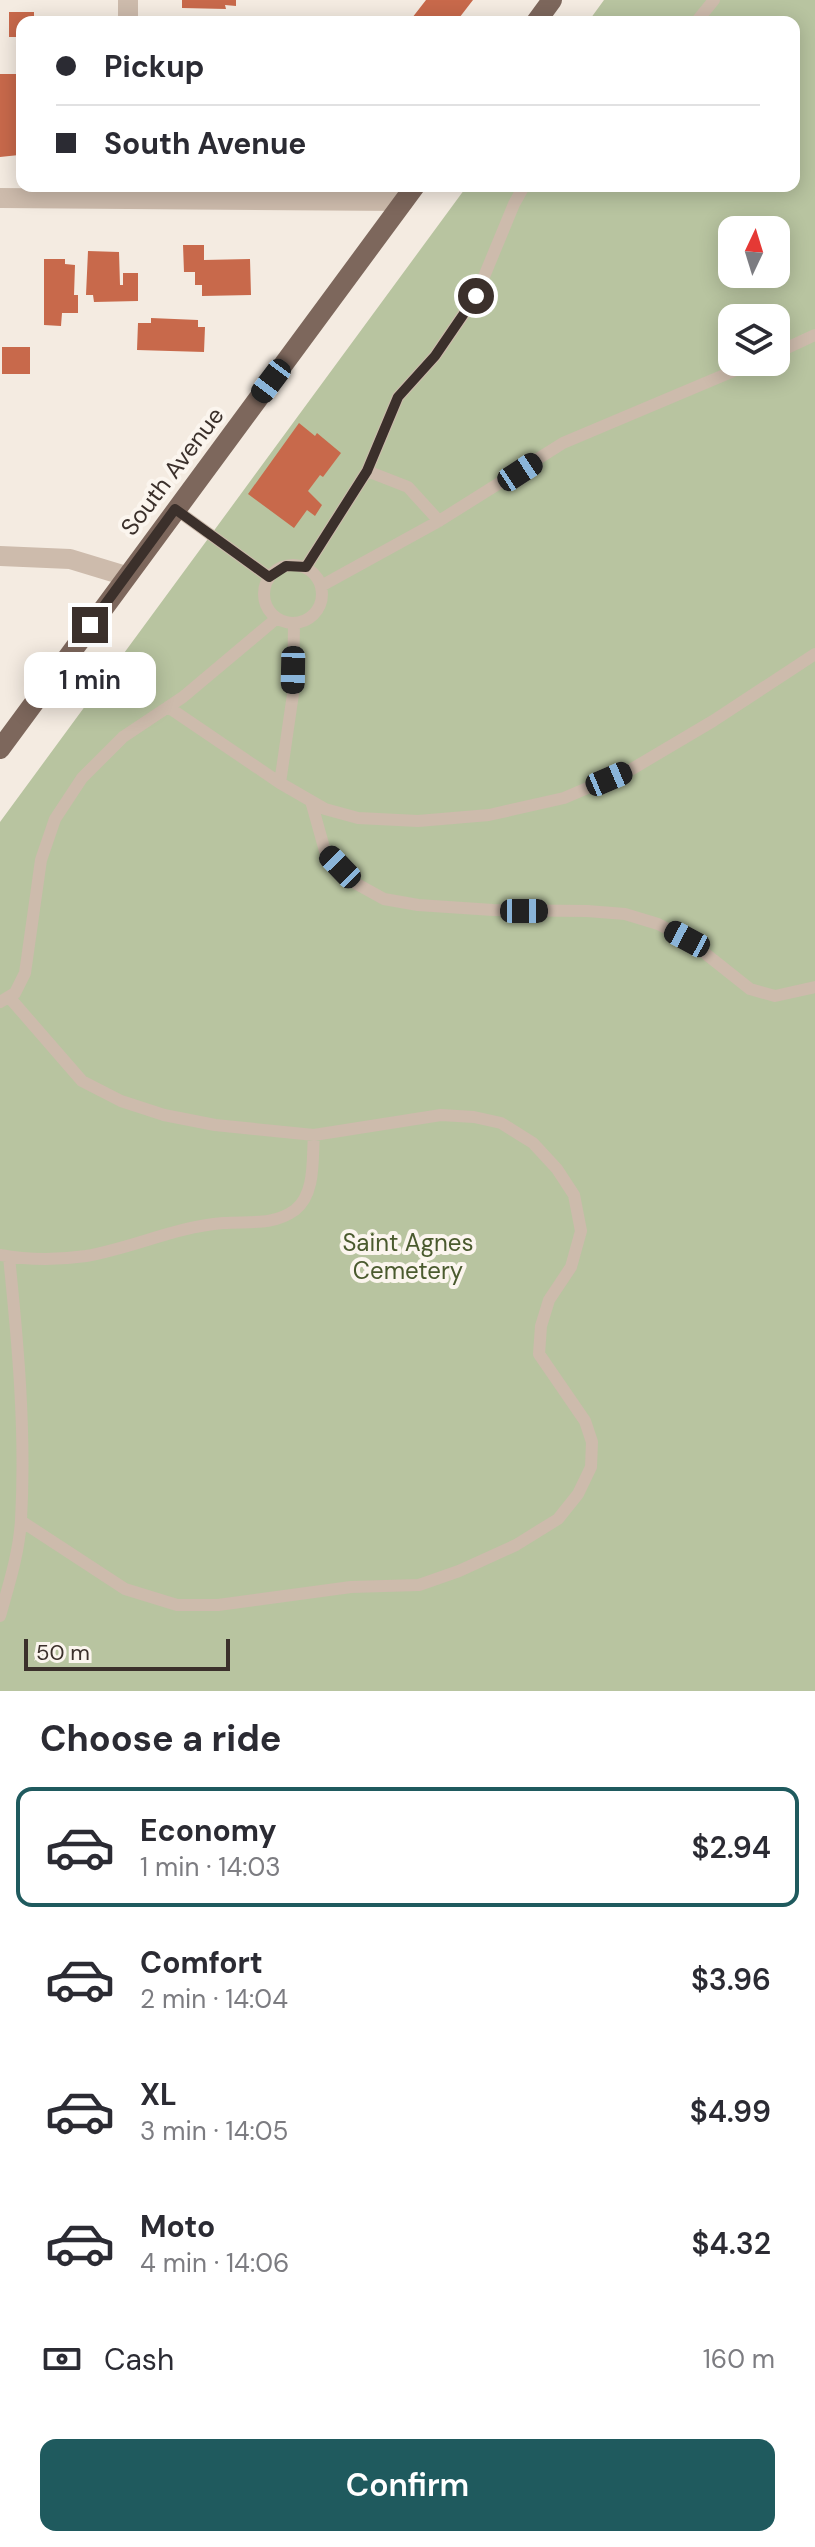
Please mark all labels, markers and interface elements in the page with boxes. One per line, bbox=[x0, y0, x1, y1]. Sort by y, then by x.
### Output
text: Pickup bbox=[104, 47, 204, 86]
text: South Avenue bbox=[104, 124, 306, 163]
north arrow bbox=[718, 216, 790, 288]
map controls bbox=[718, 216, 790, 376]
route start bbox=[458, 278, 494, 314]
button: layers bbox=[718, 304, 790, 376]
car bbox=[247, 355, 295, 407]
street label: South Avenue bbox=[114, 401, 230, 541]
car bbox=[493, 449, 547, 495]
route end bbox=[72, 607, 108, 643]
car bbox=[281, 646, 305, 694]
callout: 1 min bbox=[24, 653, 156, 709]
text: 1 min bbox=[59, 663, 121, 697]
car bbox=[582, 759, 636, 799]
car bbox=[315, 841, 365, 893]
car bbox=[500, 899, 548, 923]
car bbox=[660, 917, 714, 961]
park label: Saint Agnes Cemetery bbox=[342, 1227, 474, 1286]
scale bar bbox=[24, 1635, 230, 1671]
text: 50 m bbox=[36, 1638, 90, 1667]
text: Choose a ride bbox=[40, 1715, 281, 1762]
icon: car bbox=[44, 1811, 116, 1883]
text: Economy bbox=[140, 1811, 277, 1850]
text: $2.94 bbox=[691, 1828, 771, 1867]
text: 1 min · 14:03 bbox=[140, 1850, 281, 1884]
icon: car bbox=[44, 1943, 116, 2015]
text: Comfort bbox=[140, 1943, 263, 1982]
text: $3.96 bbox=[691, 1960, 771, 1999]
text: 2 min · 14:04 bbox=[140, 1982, 288, 2016]
icon: car bbox=[44, 2075, 116, 2147]
text: XL bbox=[140, 2075, 177, 2114]
text: $4.99 bbox=[690, 2092, 771, 2131]
text: 3 min · 14:05 bbox=[140, 2114, 288, 2148]
icon: car bbox=[44, 2207, 116, 2279]
text: Moto bbox=[140, 2207, 215, 2246]
text: $4.32 bbox=[692, 2224, 771, 2263]
text: 4 min · 14:06 bbox=[140, 2246, 289, 2280]
icon: cash bbox=[40, 2337, 84, 2381]
text: Cash bbox=[104, 2340, 174, 2379]
text: 160 m bbox=[703, 2342, 775, 2376]
button: Confirm bbox=[40, 2439, 775, 2531]

